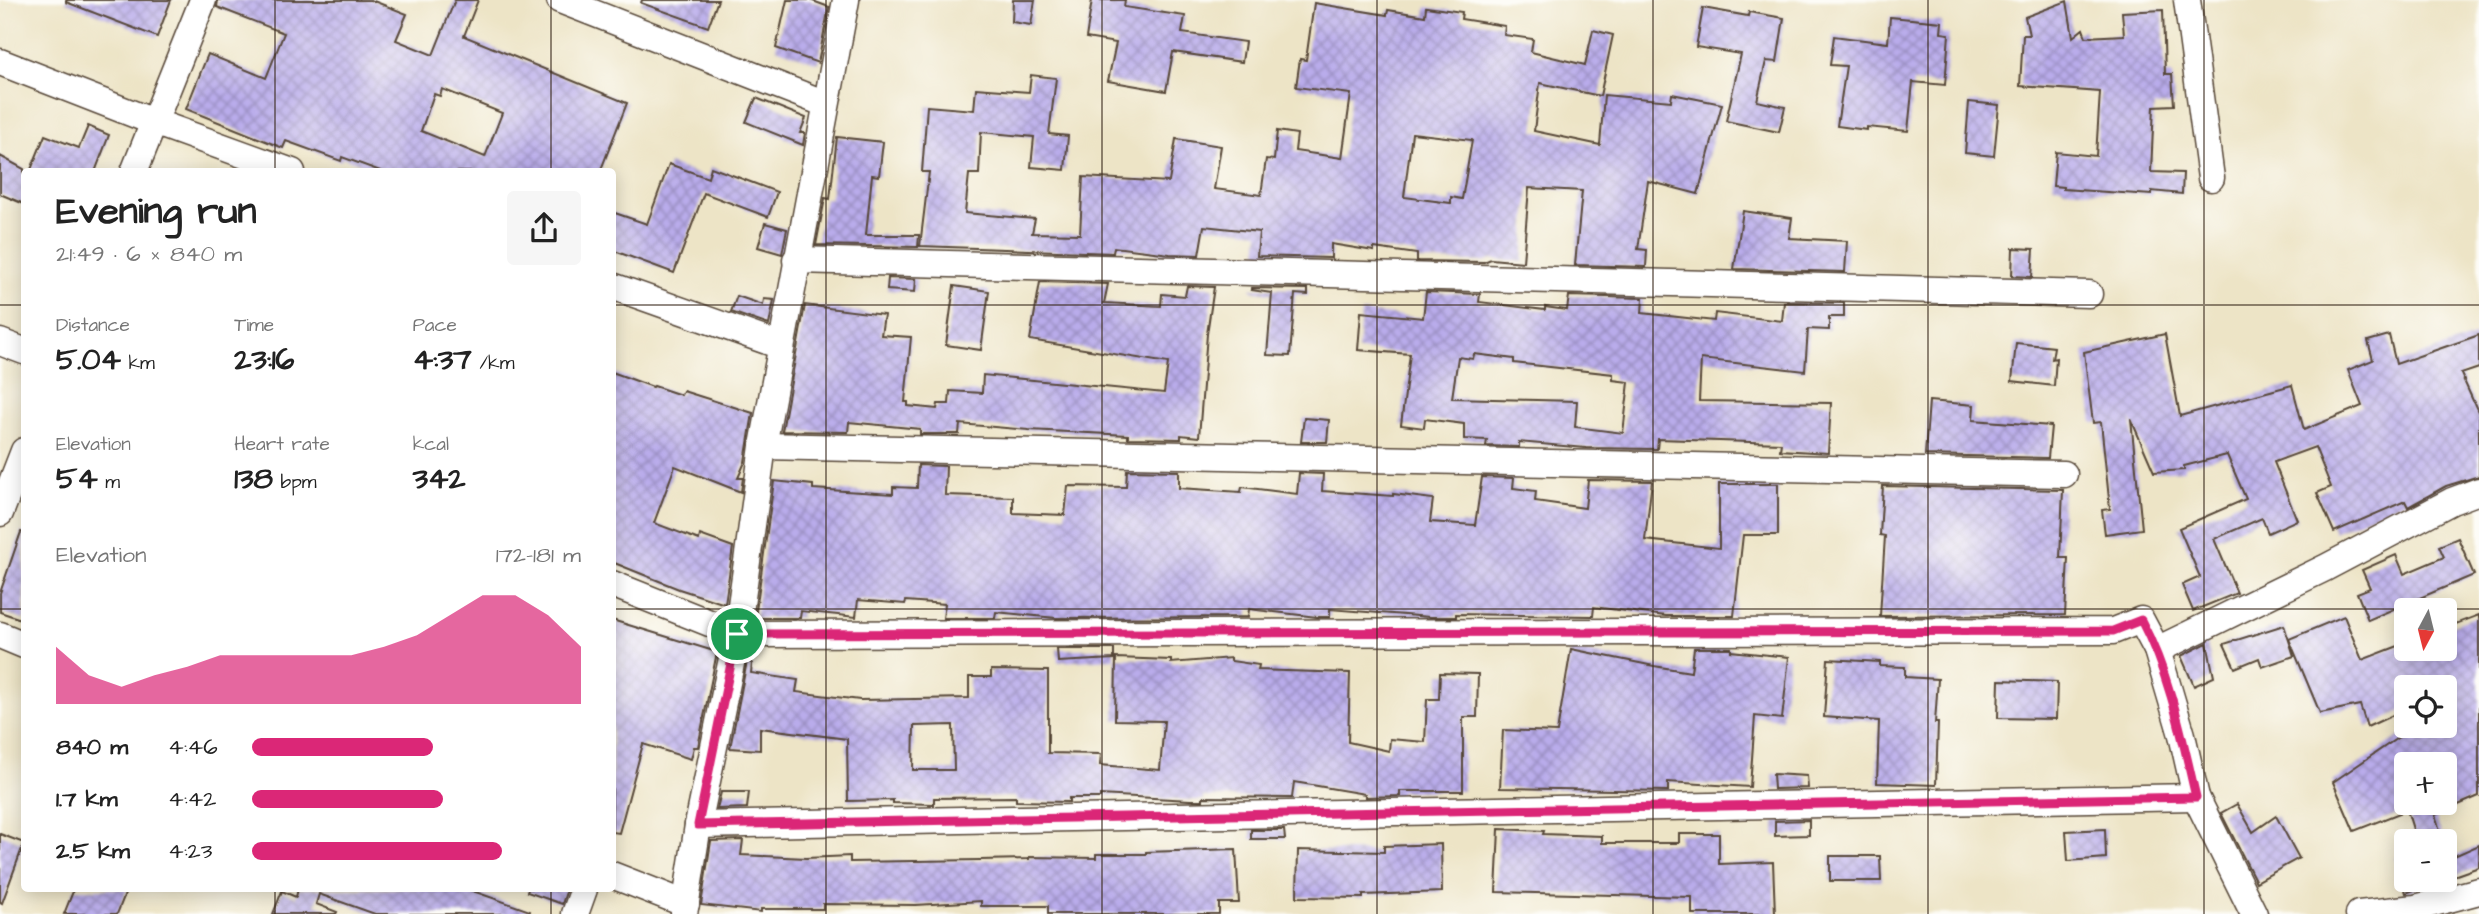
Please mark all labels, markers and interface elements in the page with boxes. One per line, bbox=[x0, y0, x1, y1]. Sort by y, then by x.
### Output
text: Evening run bbox=[56, 186, 257, 238]
button: share bbox=[507, 191, 581, 265]
text: 21:49 · 6 × 840 m bbox=[56, 238, 242, 270]
text: Distance bbox=[56, 312, 130, 339]
text: Time bbox=[234, 312, 274, 339]
text: Pace bbox=[413, 312, 457, 339]
text: 5.04 bbox=[56, 339, 121, 381]
text: 23:16 bbox=[234, 339, 294, 381]
text: 4:37 bbox=[413, 339, 472, 381]
text: km bbox=[121, 350, 155, 377]
text: /km bbox=[472, 350, 515, 377]
text: Elevation bbox=[56, 431, 131, 458]
text: Heart rate bbox=[234, 431, 330, 458]
text: kcal bbox=[413, 431, 449, 458]
text: 54 bbox=[56, 458, 98, 500]
text: 138 bbox=[234, 458, 273, 500]
text: 342 bbox=[413, 458, 466, 500]
text: m bbox=[98, 469, 120, 496]
text: bpm bbox=[273, 469, 317, 496]
text: Elevation bbox=[56, 539, 147, 571]
text: 172–181 m bbox=[496, 539, 581, 571]
north arrow bbox=[2394, 598, 2457, 662]
map controls bbox=[2394, 598, 2457, 892]
pin bbox=[707, 604, 767, 664]
icon: arrive bbox=[718, 615, 756, 653]
button: locate bbox=[2394, 675, 2457, 738]
text: 840 m bbox=[56, 731, 128, 763]
text: 4:46 bbox=[168, 731, 218, 763]
button: + bbox=[2394, 752, 2457, 815]
text: 1.7 km bbox=[56, 783, 118, 815]
text: 4:42 bbox=[168, 783, 216, 815]
button: − bbox=[2394, 829, 2457, 892]
text: 2.5 km bbox=[56, 835, 130, 867]
text: 4:23 bbox=[168, 835, 212, 867]

